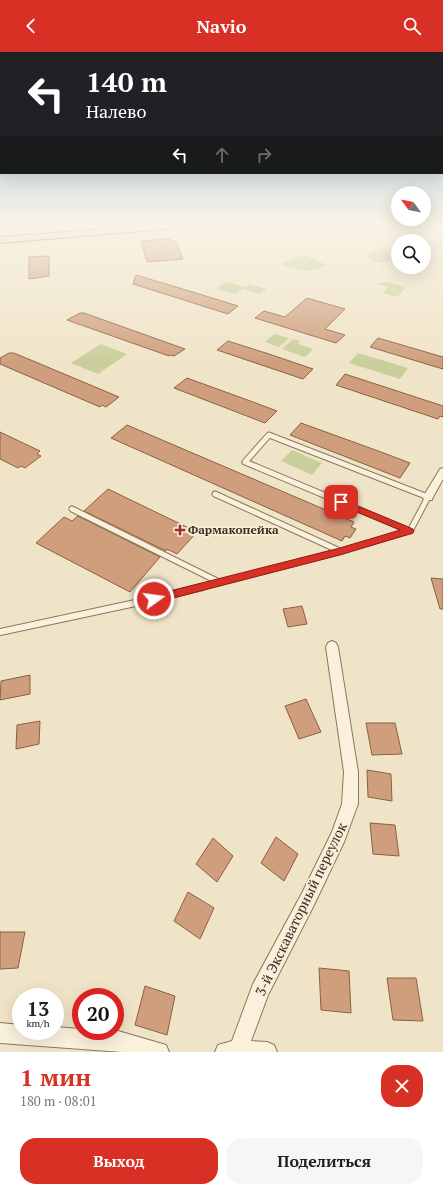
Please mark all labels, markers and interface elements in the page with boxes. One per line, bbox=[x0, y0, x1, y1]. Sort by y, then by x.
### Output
text: Navio bbox=[196, 14, 247, 38]
icon: back bbox=[20, 15, 42, 37]
icon: search bbox=[401, 15, 423, 37]
text: 140 m bbox=[86, 63, 167, 100]
icon: left bbox=[20, 68, 72, 120]
text: Налево bbox=[86, 99, 146, 123]
icon: left bbox=[169, 144, 191, 166]
icon: ahead bbox=[211, 144, 233, 166]
icon: right bbox=[253, 144, 275, 166]
north arrow bbox=[391, 186, 431, 226]
map controls bbox=[391, 186, 431, 274]
button: search bbox=[391, 234, 431, 274]
pin bbox=[324, 485, 358, 519]
icon: arrive bbox=[330, 491, 352, 513]
place label: Фармакопейка bbox=[188, 522, 279, 537]
marker: Фармакопейка bbox=[175, 525, 185, 535]
position arrow bbox=[133, 578, 175, 620]
street label: 3-й Экскаваторный переулок bbox=[250, 818, 351, 999]
speed limit sign: 20 bbox=[72, 988, 124, 1040]
text: 13 bbox=[27, 995, 49, 1022]
text: km/h bbox=[26, 1017, 50, 1030]
text: 1 мин bbox=[20, 1061, 91, 1093]
button: close bbox=[381, 1065, 423, 1107]
text: 180 m · 08:01 bbox=[20, 1092, 97, 1110]
button: Выход bbox=[20, 1138, 218, 1184]
button: Поделиться bbox=[226, 1138, 423, 1184]

